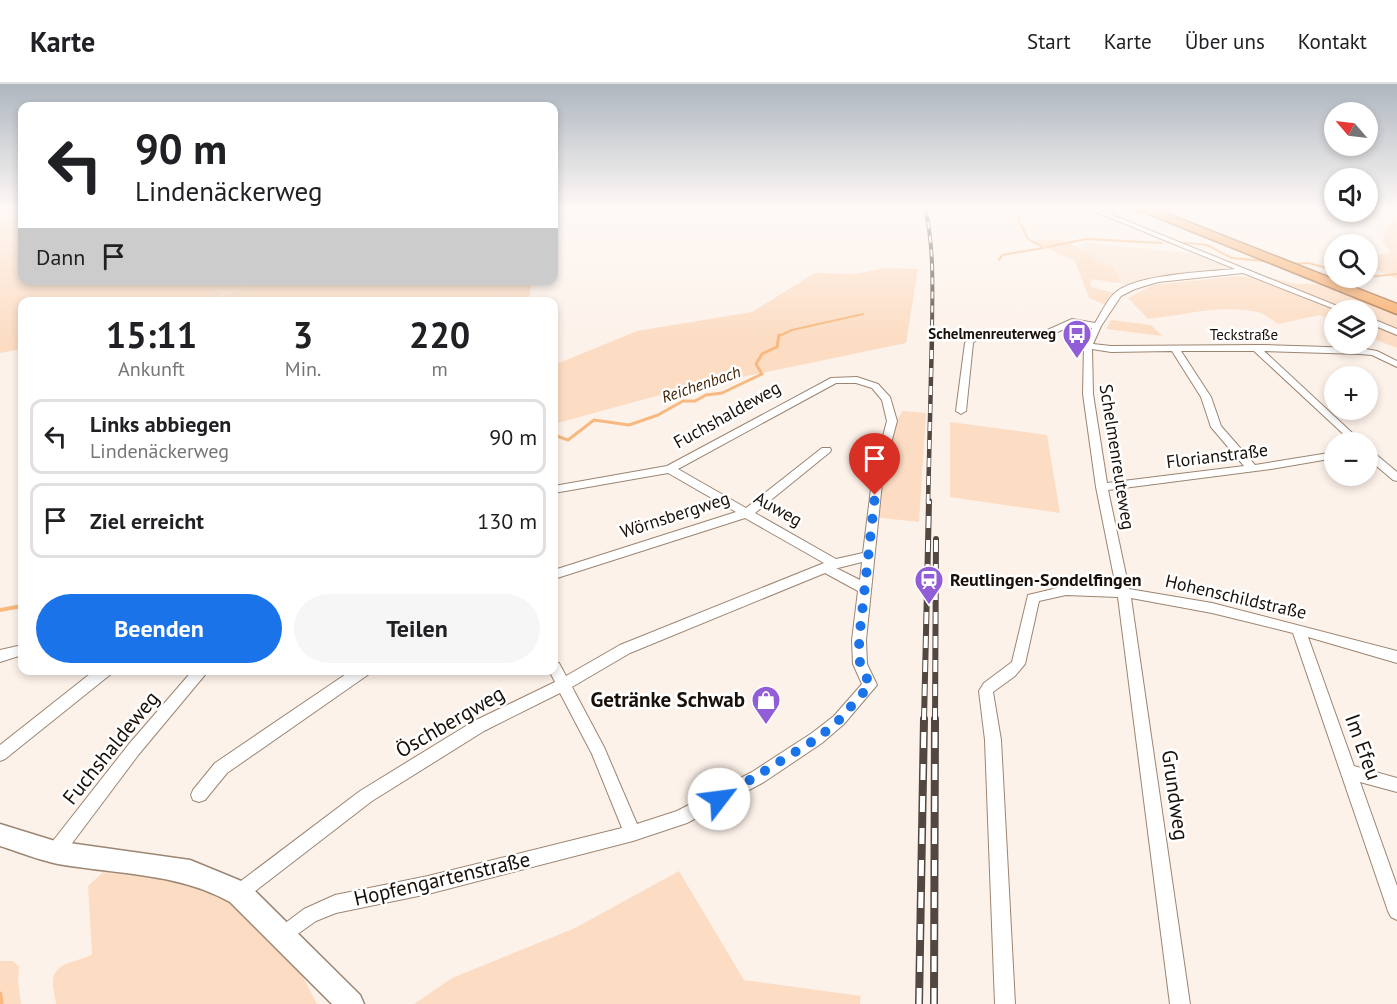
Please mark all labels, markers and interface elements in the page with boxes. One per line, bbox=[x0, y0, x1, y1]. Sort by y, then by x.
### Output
text: Karte bbox=[30, 23, 95, 60]
text: Start bbox=[1027, 28, 1071, 55]
text: Karte bbox=[1104, 28, 1152, 55]
text: Über uns bbox=[1185, 28, 1265, 55]
text: Kontakt bbox=[1298, 28, 1367, 55]
north arrow bbox=[1324, 102, 1378, 156]
map controls bbox=[1324, 102, 1378, 486]
text: 90 m bbox=[135, 121, 227, 176]
icon: left bbox=[36, 126, 114, 204]
button: sound bbox=[1324, 168, 1378, 222]
text: Lindenäckerweg bbox=[135, 174, 323, 208]
button: search bbox=[1324, 234, 1378, 288]
icon: arrive bbox=[97, 240, 130, 273]
text: Dann bbox=[36, 243, 85, 271]
button: layers bbox=[1324, 300, 1378, 354]
text: 15:11 bbox=[106, 311, 197, 358]
text: 3 bbox=[293, 311, 313, 358]
text: 220 bbox=[409, 311, 470, 358]
bus stop icon: Schelmenreuterweg bbox=[1061, 318, 1093, 360]
place label: Schelmenreuterweg bbox=[928, 324, 1056, 343]
street label: Teckstraße bbox=[1210, 325, 1278, 344]
text: Ankunft bbox=[118, 356, 185, 382]
text: Min. bbox=[285, 356, 321, 382]
text: m bbox=[432, 356, 448, 382]
water label: Reichenbach bbox=[659, 361, 743, 407]
button: + bbox=[1324, 366, 1378, 420]
street label: Fuchshaldeweg bbox=[669, 376, 784, 453]
street label: Schelmenreuteweg bbox=[1095, 383, 1140, 531]
text: Links abbiegen bbox=[90, 410, 231, 438]
icon: left bbox=[39, 420, 72, 453]
text: 90 m bbox=[489, 423, 537, 451]
button: − bbox=[1324, 432, 1378, 486]
pin bbox=[849, 433, 900, 495]
text: Lindenäckerweg bbox=[90, 438, 229, 464]
street label: Florianstraße bbox=[1165, 438, 1269, 473]
icon: arrive bbox=[858, 442, 891, 475]
street label: Wörnsbergweg bbox=[617, 486, 732, 543]
street label: Auweg bbox=[750, 486, 807, 531]
icon: arrive bbox=[39, 504, 72, 537]
text: Ziel erreicht bbox=[90, 507, 204, 535]
text: 130 m bbox=[477, 507, 537, 535]
station icon: Reutlingen-Sondelfingen bbox=[913, 564, 945, 606]
place label: Reutlingen-Sondelfingen bbox=[950, 568, 1142, 591]
street label: Hohenschildstraße bbox=[1163, 569, 1309, 624]
button: Beenden bbox=[36, 594, 282, 663]
button: Teilen bbox=[294, 594, 540, 663]
street label: Öschbergweg bbox=[390, 679, 509, 764]
shop icon: Getränke Schwab bbox=[750, 684, 782, 726]
street label: Fuchshaldeweg bbox=[56, 685, 165, 810]
place label: Getränke Schwab bbox=[590, 686, 745, 713]
street label: Im Efeu bbox=[1339, 710, 1388, 784]
street label: Grundweg bbox=[1156, 748, 1195, 842]
position arrow bbox=[687, 767, 751, 831]
street label: Hopfengartenstraße bbox=[351, 845, 533, 912]

